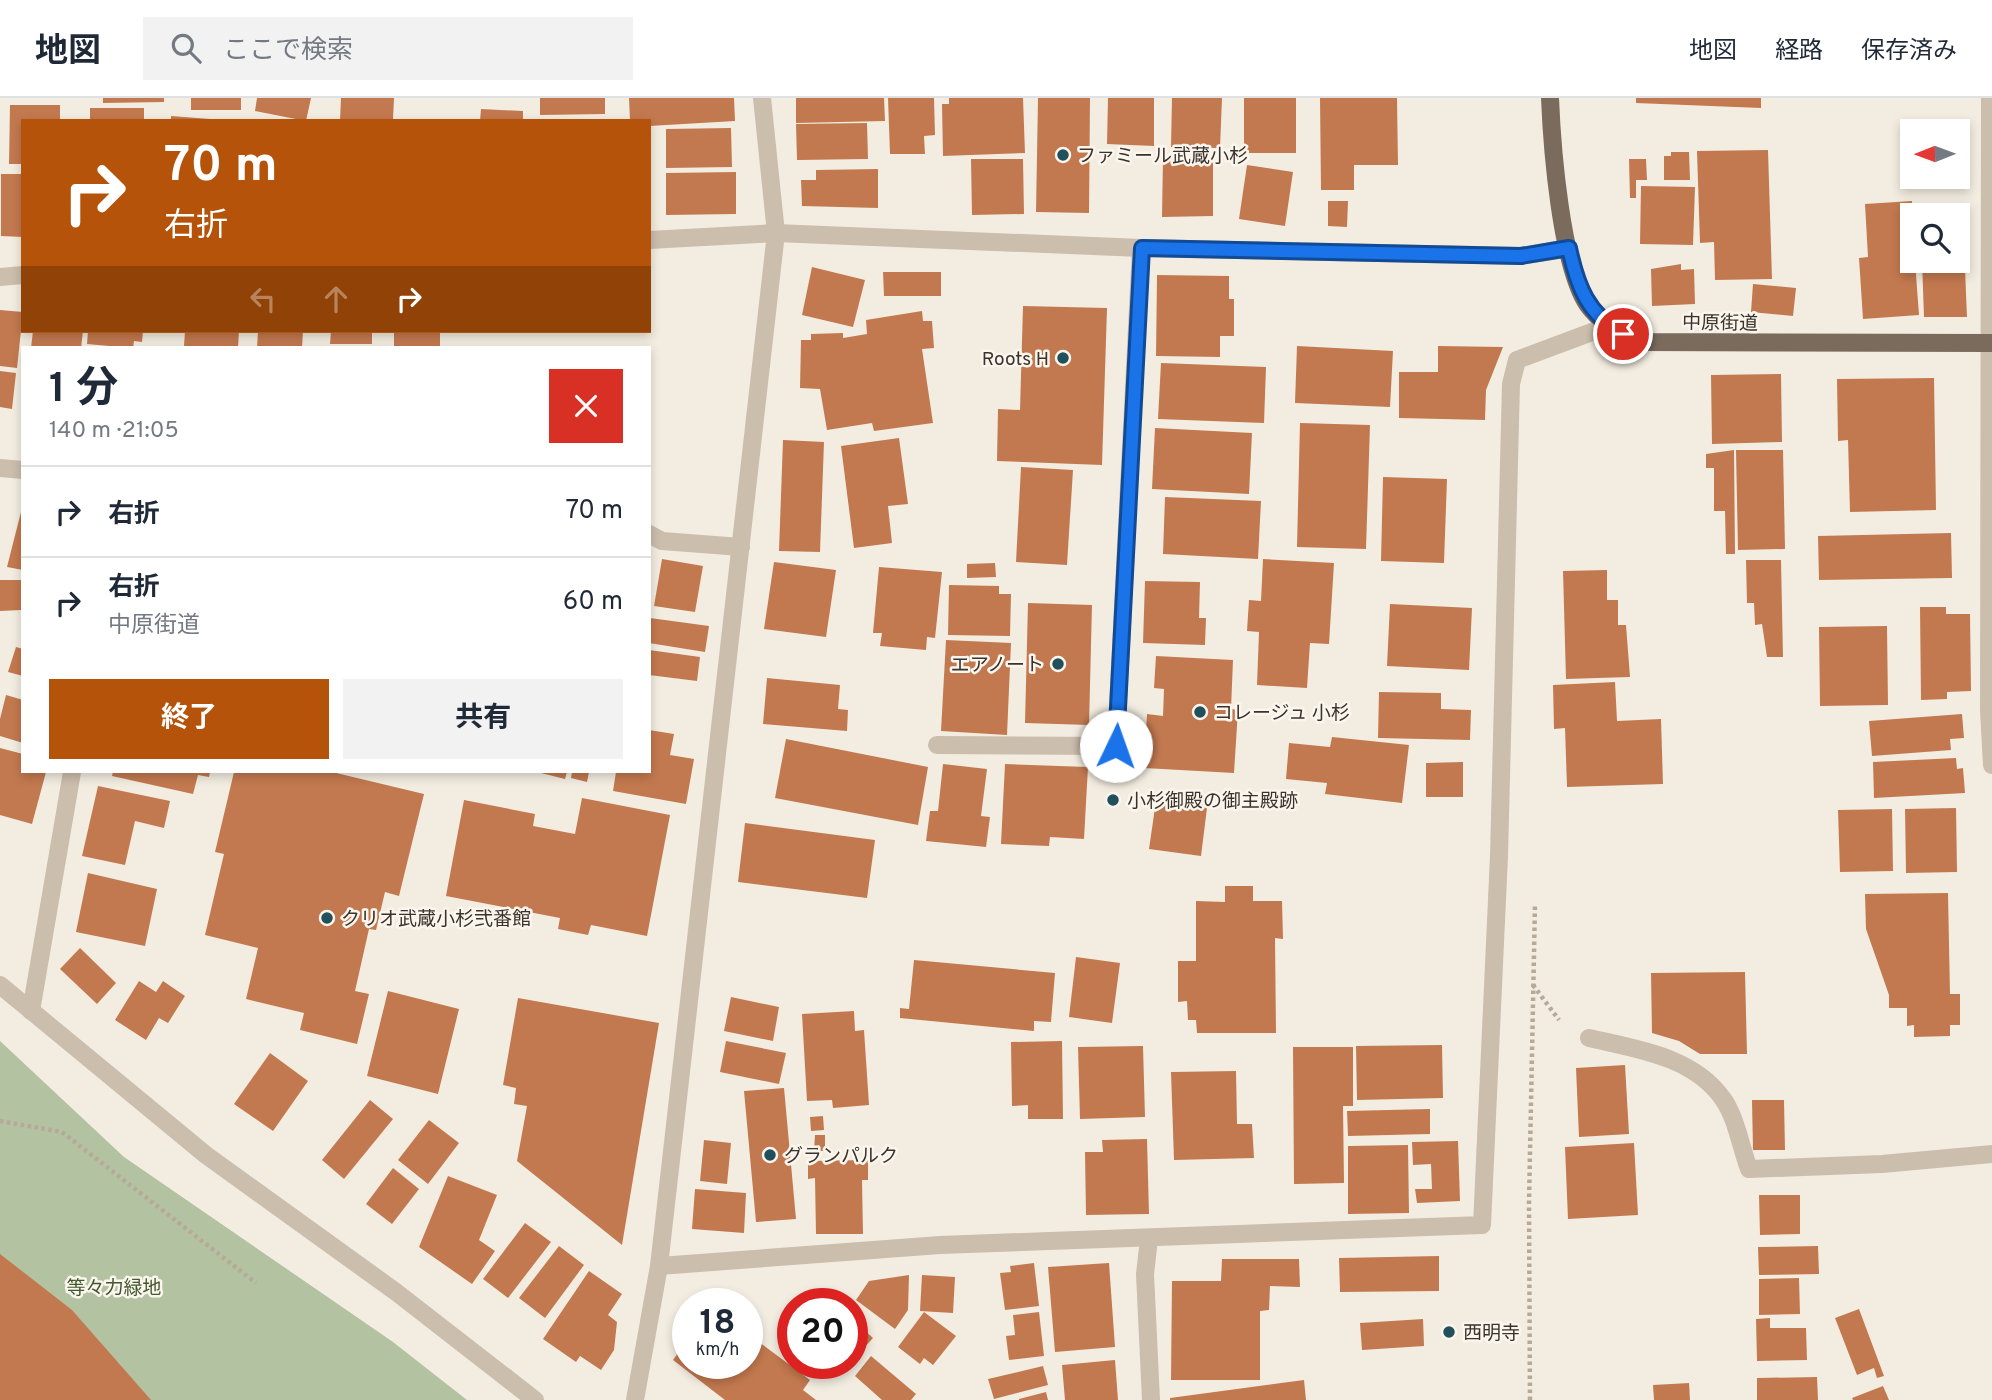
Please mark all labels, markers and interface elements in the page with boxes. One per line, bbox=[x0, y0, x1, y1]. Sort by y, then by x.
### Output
search box bbox=[143, 17, 633, 80]
icon: search bbox=[167, 29, 205, 67]
text: 地図 bbox=[35, 32, 101, 74]
text: ここで検索 bbox=[223, 35, 353, 68]
text: 地図 bbox=[1689, 37, 1737, 67]
text: 経路 bbox=[1775, 37, 1823, 67]
text: 保存済み bbox=[1861, 37, 1957, 67]
north arrow bbox=[1900, 119, 1970, 189]
map controls bbox=[1900, 119, 1970, 273]
text: 70 m bbox=[164, 137, 278, 199]
place label: ファミール武蔵小杉 bbox=[1077, 145, 1248, 169]
icon: right bbox=[49, 147, 140, 238]
marker: ファミール武蔵小杉 bbox=[1055, 147, 1071, 163]
button: search bbox=[1900, 203, 1970, 273]
text: 右折 bbox=[164, 207, 228, 247]
icon: left bbox=[244, 280, 282, 318]
icon: ahead bbox=[317, 280, 355, 318]
icon: right bbox=[390, 280, 428, 318]
pin bbox=[1593, 304, 1653, 364]
street label: 中原街道 bbox=[1682, 311, 1758, 337]
icon: arrive bbox=[1604, 315, 1642, 353]
place label: Roots H bbox=[982, 348, 1049, 372]
marker: Roots H bbox=[1055, 350, 1071, 366]
text: 1 分 bbox=[49, 364, 118, 417]
button: close bbox=[549, 369, 623, 443]
text: 140 m · 21:05 bbox=[49, 417, 179, 446]
icon: right bbox=[49, 493, 87, 531]
text: 70 m bbox=[565, 495, 623, 528]
text: 右折 bbox=[108, 499, 160, 532]
text: 右折 bbox=[108, 572, 160, 605]
icon: right bbox=[49, 584, 87, 622]
text: 60 m bbox=[563, 586, 623, 619]
text: 中原街道 bbox=[108, 612, 200, 641]
place label: エアノート bbox=[951, 654, 1044, 678]
marker: エアノート bbox=[1050, 656, 1066, 672]
button: 終了 bbox=[49, 679, 329, 759]
button: 共有 bbox=[343, 679, 623, 759]
place label: コレージュ 小杉 bbox=[1214, 702, 1350, 726]
marker: コレージュ 小杉 bbox=[1192, 704, 1208, 720]
position arrow bbox=[1079, 709, 1153, 783]
place label: 小杉御殿の御主殿跡 bbox=[1127, 790, 1298, 814]
marker: 小杉御殿の御主殿跡 bbox=[1105, 792, 1121, 808]
place label: クリオ武蔵小杉弐番館 bbox=[341, 908, 531, 932]
marker: クリオ武蔵小杉弐番館 bbox=[319, 910, 335, 926]
place label: グランパルク bbox=[784, 1145, 898, 1169]
marker: グランパルク bbox=[762, 1147, 778, 1163]
park label: 等々力緑地 bbox=[66, 1277, 162, 1301]
speed limit sign: 20 bbox=[777, 1288, 868, 1379]
text: 18 bbox=[699, 1302, 736, 1346]
place label: 西明寺 bbox=[1463, 1322, 1520, 1346]
marker: 西明寺 bbox=[1441, 1324, 1457, 1340]
text: km/h bbox=[696, 1339, 739, 1362]

